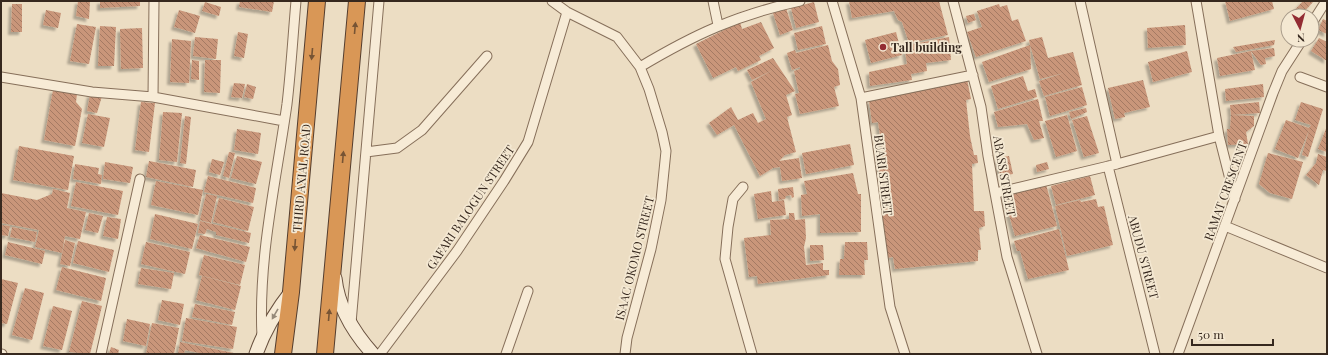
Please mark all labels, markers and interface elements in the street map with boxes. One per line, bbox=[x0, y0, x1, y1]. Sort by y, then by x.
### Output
north arrow bbox=[1280, 8, 1320, 48]
one-way arrow bbox=[352, 22, 358, 34]
text: N bbox=[1296, 31, 1306, 46]
place label: Tall building bbox=[891, 39, 962, 55]
marker: Tall building bbox=[878, 42, 888, 52]
one-way arrow bbox=[309, 48, 315, 60]
street label: THIRD AXIAL ROAD bbox=[288, 123, 314, 233]
street label: ABASS STREET bbox=[990, 133, 1020, 218]
street label: BUARI STREET bbox=[871, 134, 897, 217]
street label: RAMAT CRESCENT bbox=[1200, 139, 1250, 243]
street label: GAFARI BALOGUN STREET bbox=[422, 141, 518, 272]
one-way arrow bbox=[340, 151, 347, 164]
street label: ISAAC OKOMO STREET bbox=[611, 194, 657, 322]
street label: ABUDU STREET bbox=[1125, 212, 1163, 301]
one-way arrow bbox=[291, 239, 298, 251]
one-way arrow bbox=[272, 308, 279, 320]
one-way arrow bbox=[326, 309, 332, 321]
scale bar bbox=[1192, 321, 1273, 347]
text: 50 m bbox=[1198, 326, 1224, 342]

